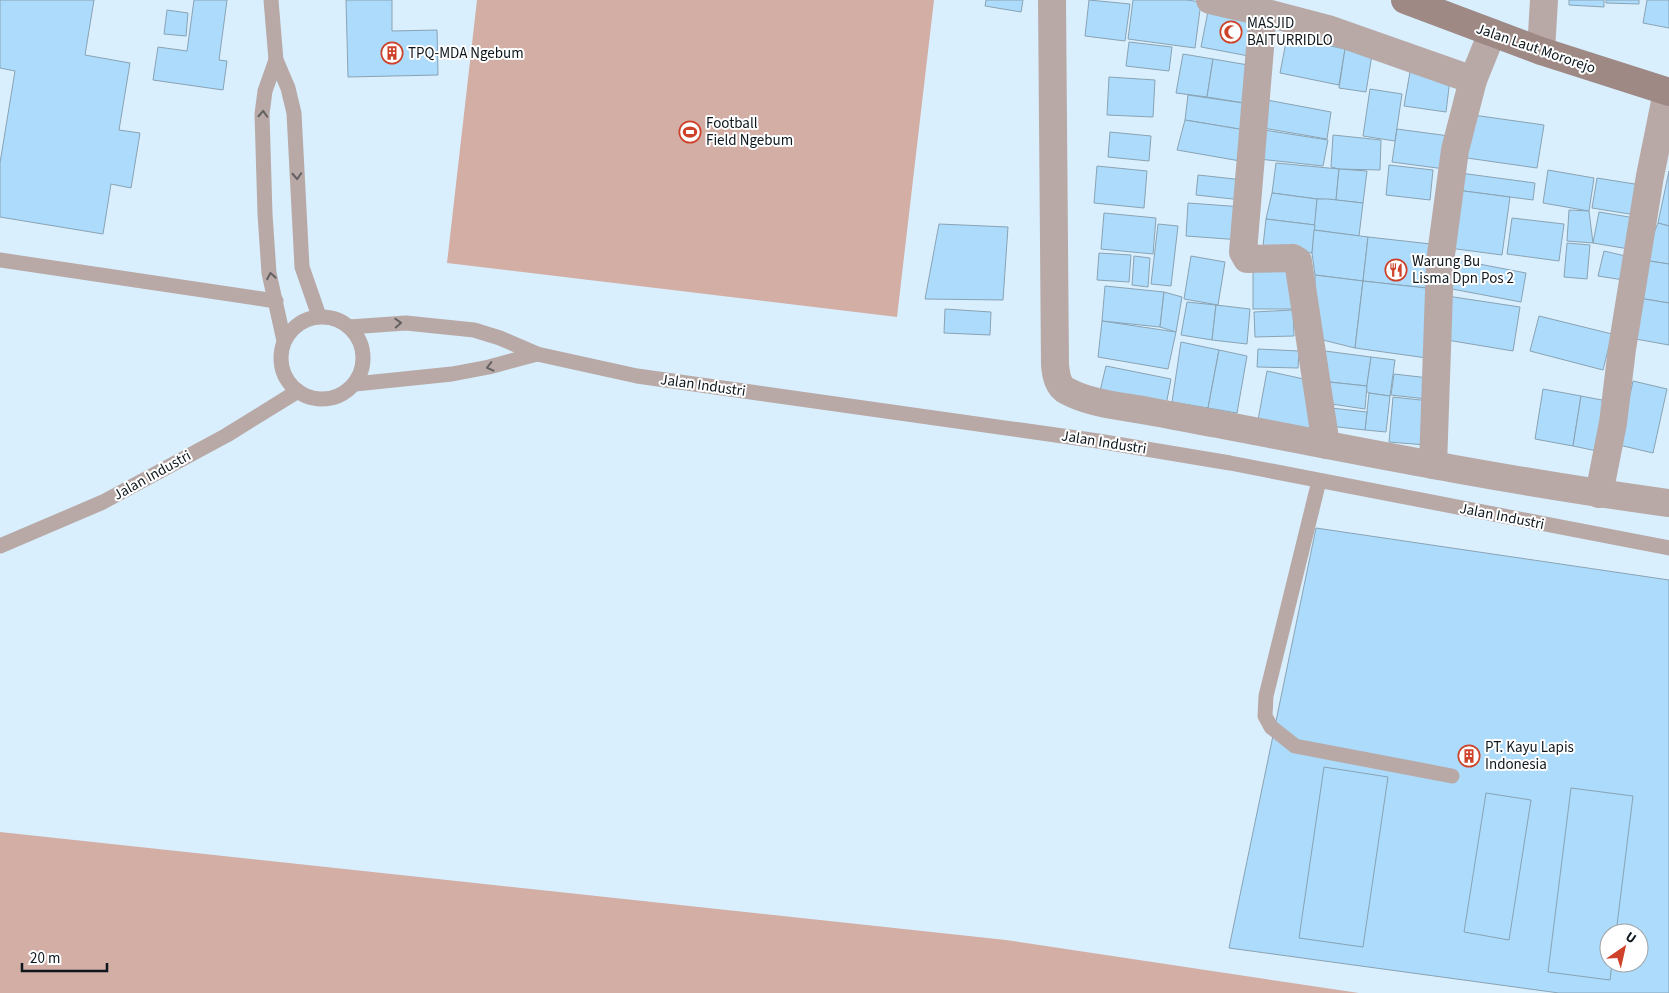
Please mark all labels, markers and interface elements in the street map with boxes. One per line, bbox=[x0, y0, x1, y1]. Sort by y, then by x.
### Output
place label: MASJID BAITURRIDLO bbox=[1247, 13, 1333, 51]
street label: Jalan Laut Mororejo bbox=[1473, 18, 1598, 79]
mosque icon: MASJID BAITURRIDLO bbox=[1219, 20, 1243, 44]
building icon: TPQ-MDA Ngebum bbox=[380, 41, 404, 65]
place label: TPQ-MDA Ngebum bbox=[408, 43, 524, 64]
one-way arrow bbox=[257, 109, 268, 117]
place label: Football Field Ngebum bbox=[706, 113, 793, 151]
sports icon: Football Field Ngebum bbox=[678, 120, 702, 144]
one-way arrow bbox=[292, 172, 303, 180]
place label: Warung Bu Lisma Dpn Pos 2 bbox=[1412, 251, 1514, 289]
restaurant icon: Warung Bu Lisma Dpn Pos 2 bbox=[1384, 258, 1408, 282]
one-way arrow bbox=[266, 271, 276, 280]
one-way arrow bbox=[394, 318, 402, 329]
one-way arrow bbox=[485, 361, 494, 372]
street label: Jalan Industri bbox=[659, 369, 747, 402]
street label: Jalan Industri bbox=[1060, 425, 1148, 460]
street label: Jalan Industri bbox=[110, 445, 195, 505]
street label: Jalan Industri bbox=[1458, 498, 1546, 535]
place label: PT. Kayu Lapis Indonesia bbox=[1485, 737, 1574, 775]
building icon: PT. Kayu Lapis Indonesia bbox=[1457, 744, 1481, 768]
north arrow bbox=[1599, 923, 1649, 973]
text: U bbox=[1621, 927, 1640, 949]
scale bar bbox=[22, 940, 108, 972]
text: 20 m bbox=[30, 948, 60, 969]

